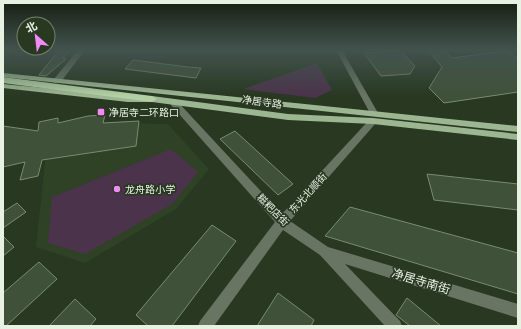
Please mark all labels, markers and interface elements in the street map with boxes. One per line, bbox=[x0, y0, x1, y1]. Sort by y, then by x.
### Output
north arrow bbox=[16, 16, 56, 56]
text: 北 bbox=[23, 18, 39, 36]
street label: 净居寺路 bbox=[241, 93, 283, 111]
place label: 净居寺二环路口 bbox=[109, 106, 179, 119]
marker: 净居寺二环路口 bbox=[96, 107, 106, 117]
street label: 东光北顺街 bbox=[286, 170, 330, 216]
place label: 龙舟路小学 bbox=[125, 183, 175, 196]
marker: 龙舟路小学 bbox=[112, 184, 122, 194]
street label: 糍粑店街 bbox=[254, 191, 292, 229]
street label: 净居寺南街 bbox=[390, 265, 452, 297]

